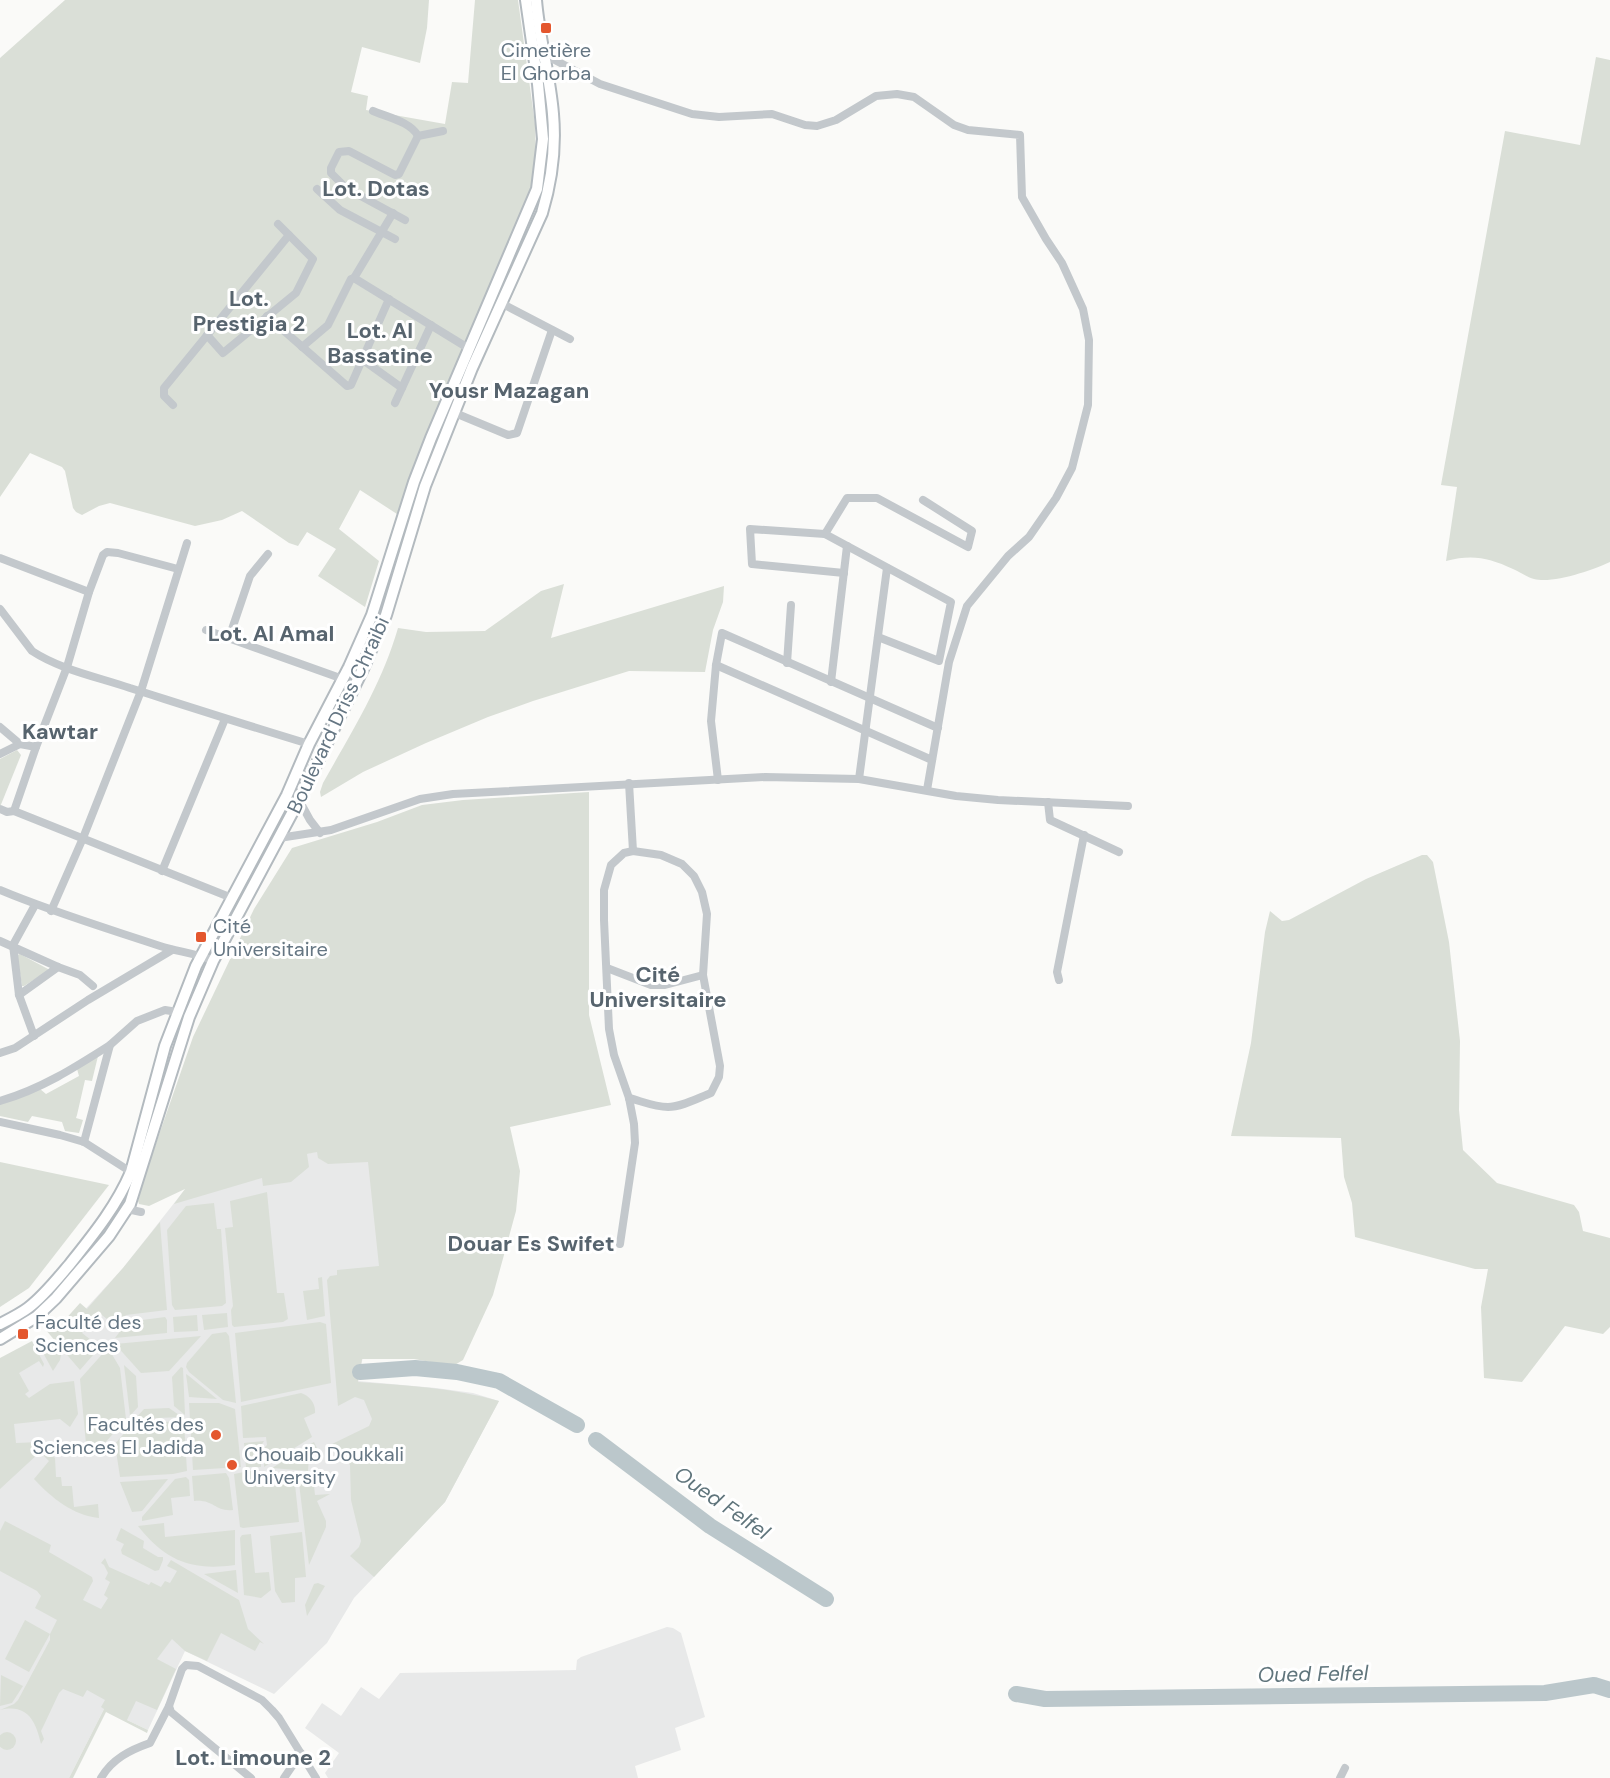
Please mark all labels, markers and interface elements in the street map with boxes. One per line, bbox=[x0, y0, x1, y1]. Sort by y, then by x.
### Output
marker: Cimetière El Ghorba bbox=[539, 21, 553, 35]
place label: Cimetière El Ghorba bbox=[501, 37, 591, 86]
district label: Lot. Dotas bbox=[322, 174, 430, 203]
district label: Lot. Prestigia 2 bbox=[193, 284, 305, 338]
district label: Lot. Al Bassatine bbox=[327, 316, 433, 370]
district label: Yousr Mazagan bbox=[429, 376, 589, 405]
street label: Boulevard Driss Chraibi bbox=[281, 612, 395, 818]
district label: Lot. Al Amal bbox=[208, 619, 334, 648]
district label: Kawtar bbox=[22, 717, 98, 746]
place label: Cité Universitaire bbox=[213, 913, 328, 962]
marker: Cité Universitaire bbox=[194, 930, 208, 944]
district label: Cité Universitaire bbox=[589, 960, 727, 1014]
district label: Douar Es Swifet bbox=[448, 1229, 614, 1258]
place label: Faculté des Sciences bbox=[35, 1309, 141, 1358]
marker: Faculté des Sciences bbox=[16, 1327, 30, 1341]
place label: Facultés des Sciences El Jadida bbox=[32, 1411, 204, 1460]
marker: Facultés des Sciences El Jadida bbox=[209, 1428, 223, 1442]
place label: Chouaib Doukkali University bbox=[244, 1441, 404, 1490]
marker: Chouaib Doukkali University bbox=[225, 1458, 239, 1472]
water label: Oued Felfel bbox=[669, 1460, 776, 1546]
water label: Oued Felfel bbox=[1257, 1659, 1369, 1689]
district label: Lot. Limoune 2 bbox=[175, 1743, 331, 1772]

